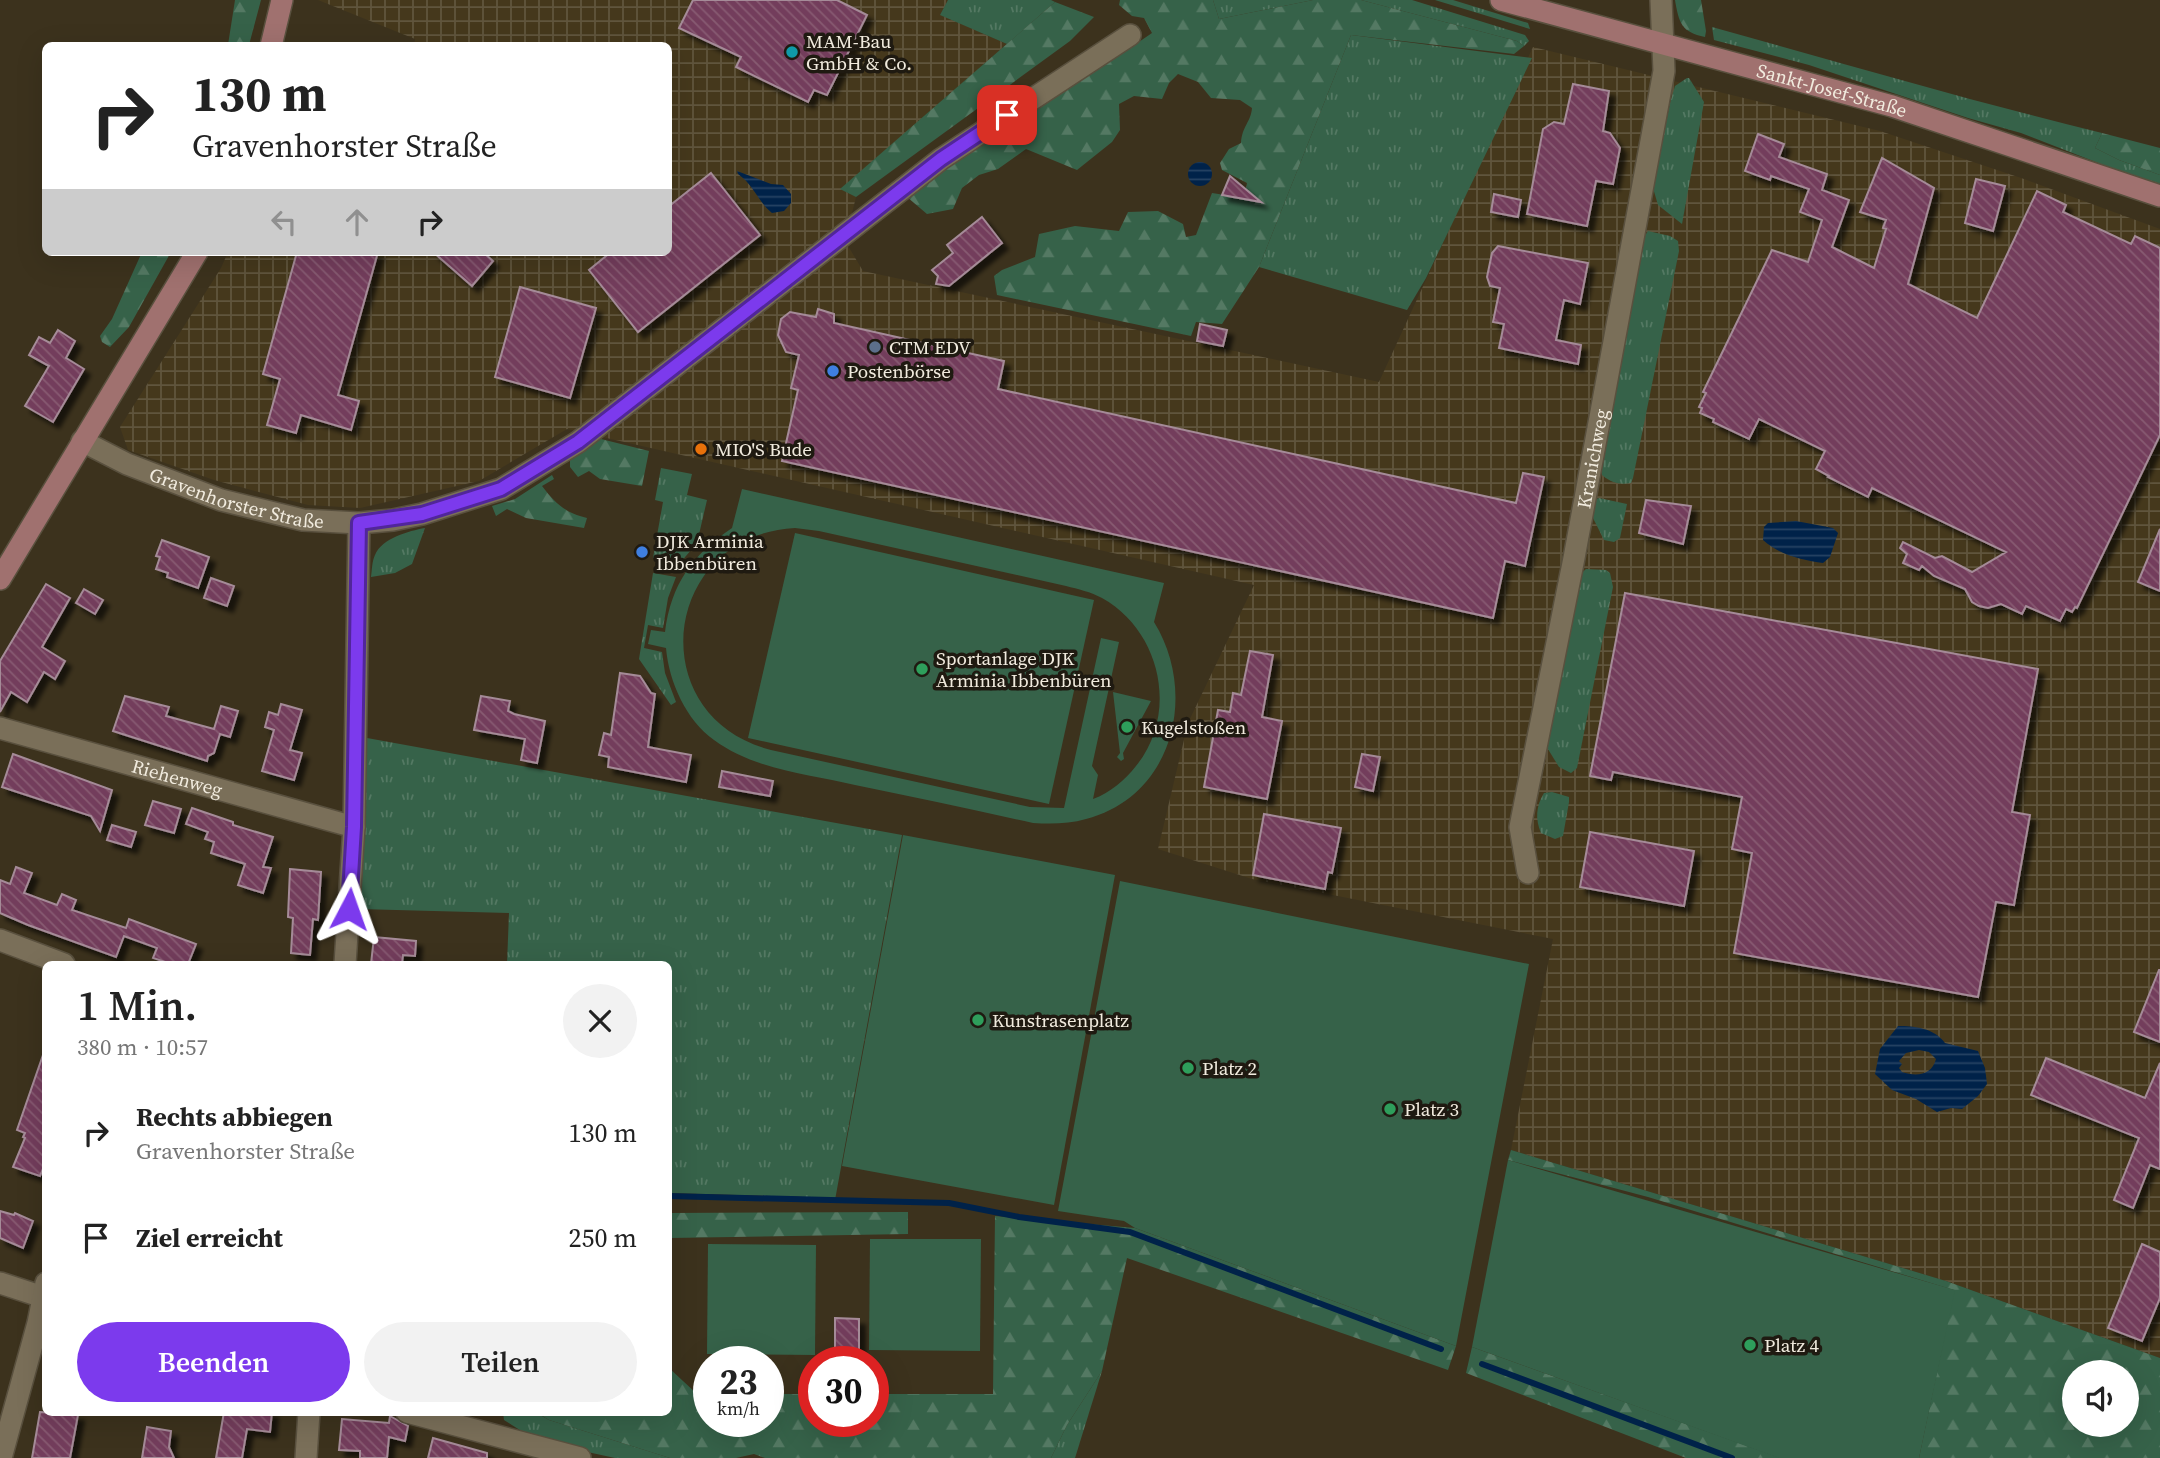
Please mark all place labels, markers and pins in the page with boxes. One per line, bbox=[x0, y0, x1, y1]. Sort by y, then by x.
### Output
place label: MAM-Bau GmbH & Co. bbox=[806, 28, 912, 76]
marker: MAM-Bau GmbH & Co. bbox=[784, 44, 800, 60]
pin bbox=[977, 85, 1037, 145]
place label: CTM EDV bbox=[889, 334, 971, 360]
marker: CTM EDV bbox=[867, 339, 883, 355]
place label: Postenbörse bbox=[847, 358, 951, 384]
marker: Postenbörse bbox=[825, 363, 841, 379]
place label: MIO'S Bude bbox=[715, 436, 812, 462]
marker: MIO'S Bude bbox=[693, 441, 709, 457]
place label: DJK Arminia Ibbenbüren bbox=[656, 528, 764, 576]
marker: DJK Arminia Ibbenbüren bbox=[634, 544, 650, 560]
place label: Sportanlage DJK Arminia Ibbenbüren bbox=[936, 645, 1112, 693]
marker: Sportanlage DJK Arminia Ibbenbüren bbox=[914, 661, 930, 677]
place label: Kugelstoßen bbox=[1141, 714, 1246, 740]
marker: Kugelstoßen bbox=[1119, 719, 1135, 735]
place label: Kunstrasenplatz bbox=[992, 1007, 1129, 1033]
marker: Kunstrasenplatz bbox=[970, 1012, 986, 1028]
place label: Platz 2 bbox=[1202, 1055, 1257, 1081]
marker: Platz 2 bbox=[1180, 1060, 1196, 1076]
place label: Platz 3 bbox=[1404, 1096, 1459, 1122]
marker: Platz 3 bbox=[1382, 1101, 1398, 1117]
place label: Platz 4 bbox=[1764, 1332, 1820, 1358]
marker: Platz 4 bbox=[1742, 1337, 1758, 1353]

